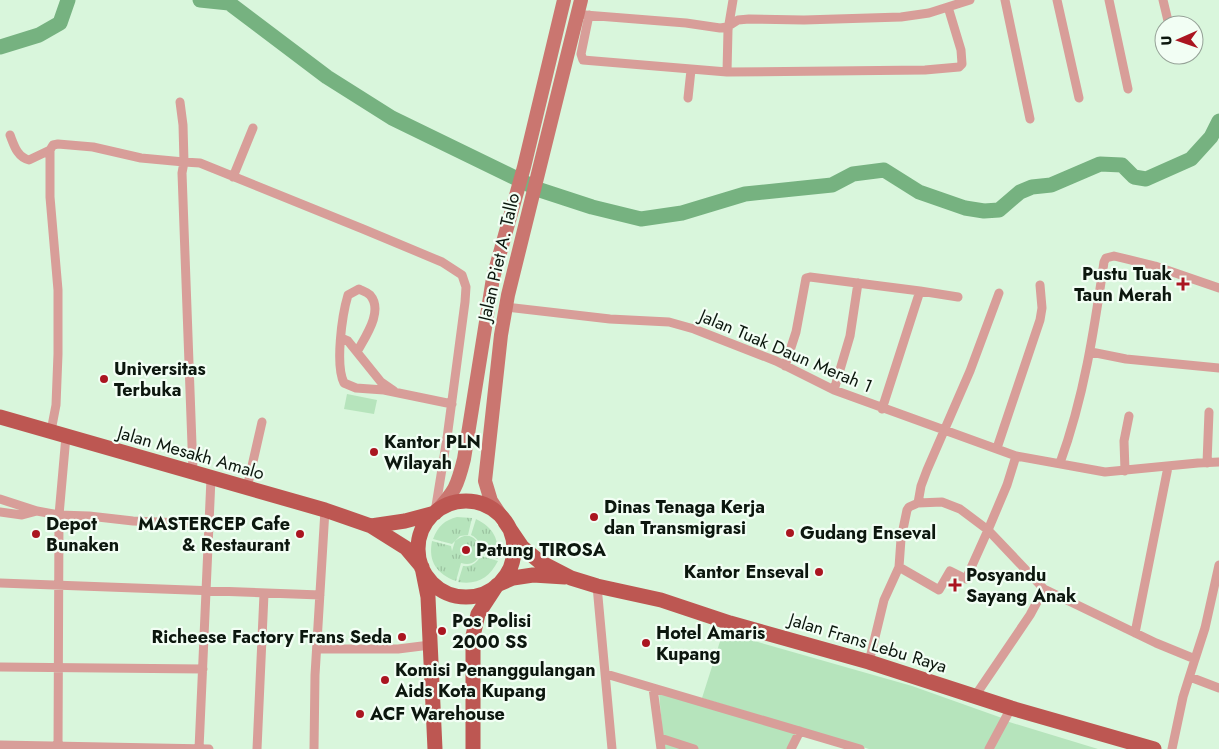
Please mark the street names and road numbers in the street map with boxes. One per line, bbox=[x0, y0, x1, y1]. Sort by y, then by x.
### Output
street label: Jalan Piet A. Tallo bbox=[471, 190, 526, 326]
street label: Jalan Tuak Daun Merah 1 bbox=[694, 302, 877, 399]
street label: Jalan Mesakh Amalo bbox=[113, 419, 268, 486]
street label: Jalan Frans Lebu Raya bbox=[784, 606, 950, 679]

